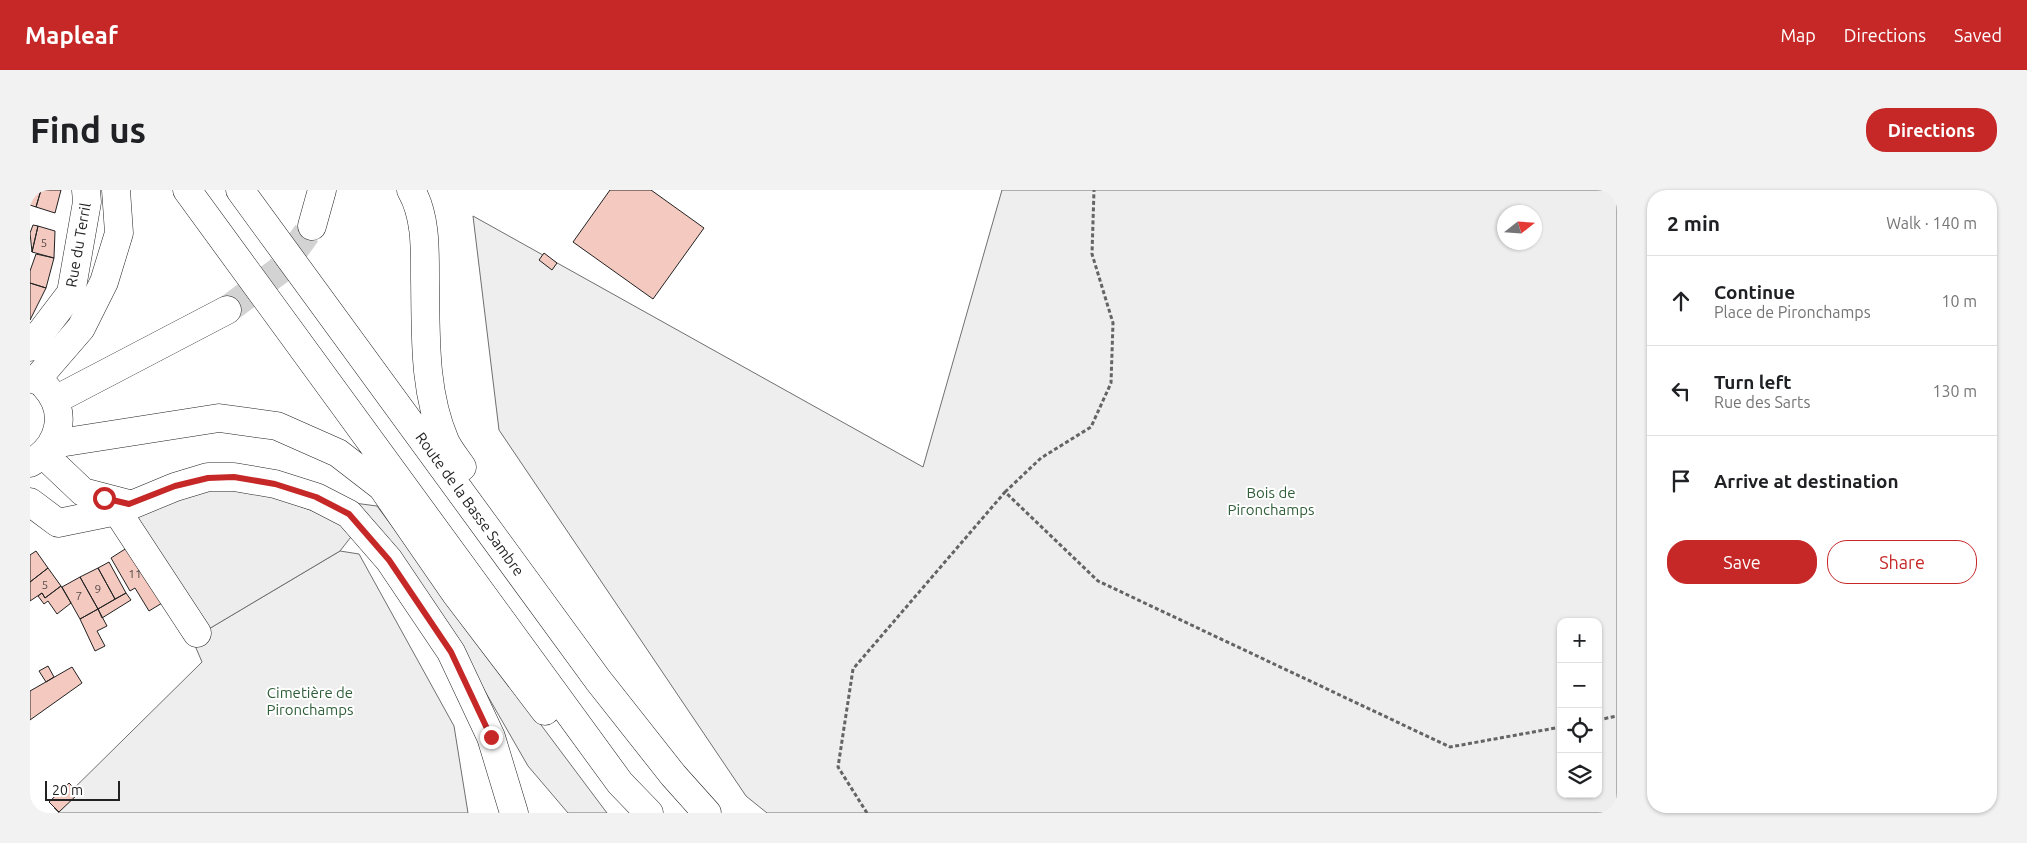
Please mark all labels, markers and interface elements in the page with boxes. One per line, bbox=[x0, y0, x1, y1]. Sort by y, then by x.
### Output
text: Mapleaf bbox=[25, 22, 118, 49]
text: Map bbox=[1780, 25, 1816, 45]
text: Directions bbox=[1844, 25, 1926, 45]
text: Saved bbox=[1954, 25, 2002, 45]
button: Directions bbox=[1866, 108, 1997, 152]
text: Find us bbox=[30, 110, 146, 150]
street label: Rue du Terril bbox=[62, 201, 94, 288]
north arrow bbox=[1497, 205, 1542, 250]
text: 2 min bbox=[1667, 211, 1720, 235]
text: Walk · 140 m bbox=[1886, 214, 1977, 232]
house number: 5 bbox=[41, 236, 47, 249]
text: Continue bbox=[1714, 281, 1795, 303]
icon: ahead bbox=[1667, 287, 1695, 315]
text: 10 m bbox=[1941, 292, 1977, 310]
text: Place de Pironchamps bbox=[1714, 303, 1871, 321]
text: Turn left bbox=[1714, 371, 1792, 393]
icon: left bbox=[1667, 377, 1695, 405]
text: 130 m bbox=[1932, 382, 1977, 400]
text: Rue des Sarts bbox=[1714, 393, 1810, 411]
street label: Route de la Basse Sambre bbox=[412, 429, 528, 579]
icon: arrive bbox=[1667, 467, 1695, 495]
text: Arrive at destination bbox=[1714, 470, 1899, 492]
park label: Bois de Pironchamps bbox=[1227, 484, 1315, 518]
route start bbox=[93, 487, 116, 510]
button: Save bbox=[1667, 540, 1817, 584]
button: Share bbox=[1827, 540, 1977, 584]
house number: 11 bbox=[128, 567, 142, 580]
house number: 5 bbox=[42, 578, 48, 591]
house number: 9 bbox=[95, 582, 101, 595]
house number: 7 bbox=[76, 589, 82, 602]
map controls bbox=[1557, 618, 1602, 798]
button: + bbox=[1557, 618, 1602, 663]
button: − bbox=[1557, 663, 1602, 708]
park label: Cimetière de Pironchamps bbox=[266, 684, 354, 718]
button: locate bbox=[1557, 708, 1602, 753]
route end bbox=[480, 726, 503, 749]
button: layers bbox=[1557, 753, 1602, 798]
scale bar bbox=[45, 778, 120, 801]
text: 20 m bbox=[52, 782, 83, 798]

